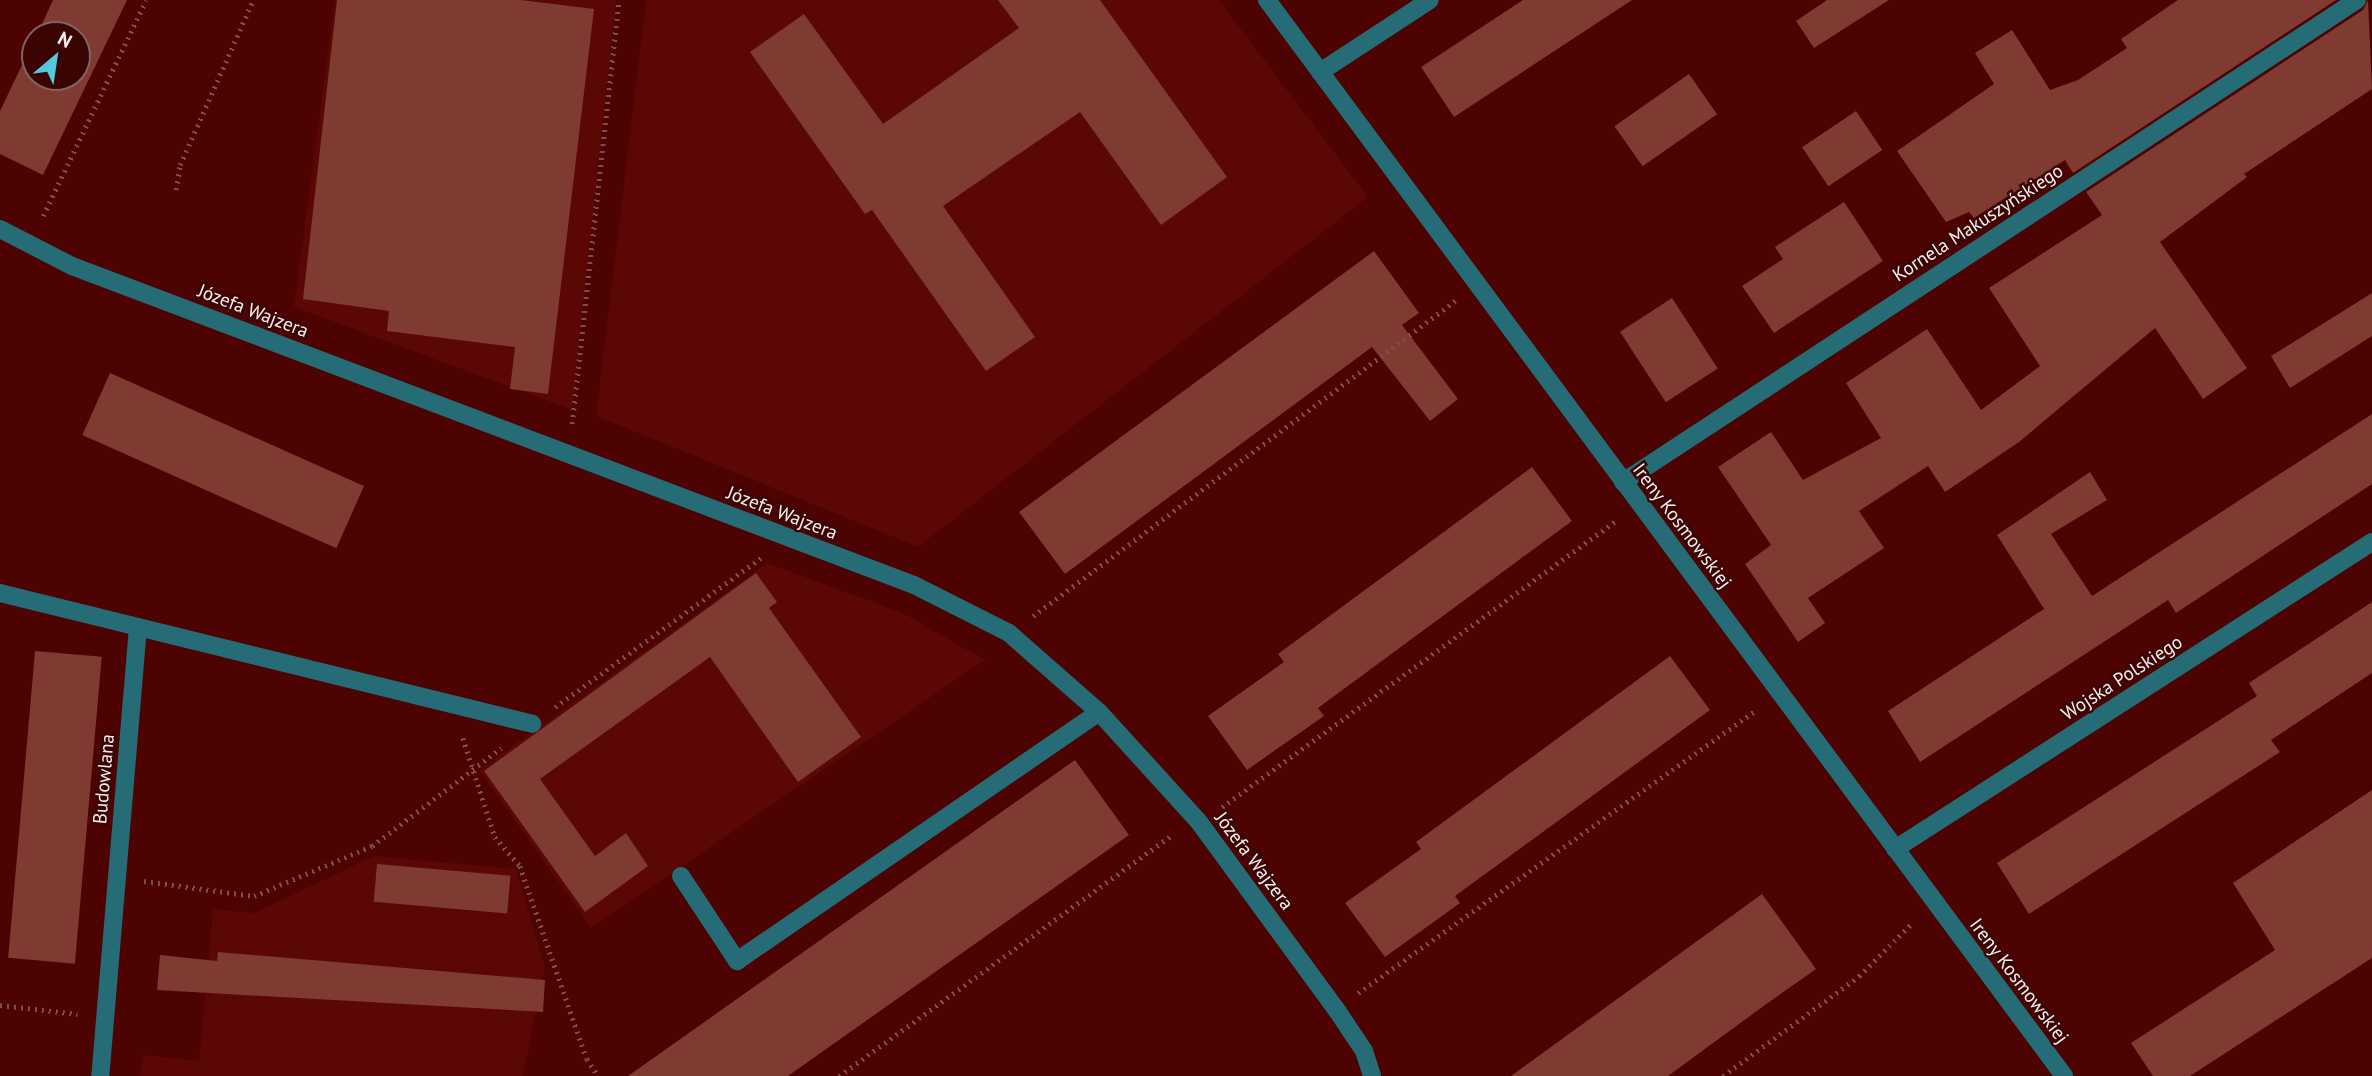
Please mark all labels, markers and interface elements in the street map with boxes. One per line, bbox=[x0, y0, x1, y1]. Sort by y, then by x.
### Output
north arrow bbox=[21, 21, 91, 91]
text: N bbox=[54, 26, 76, 53]
street label: Kornela Makuszyńskiego bbox=[1888, 159, 2068, 287]
street label: Józefa Wajzera bbox=[194, 279, 312, 343]
street label: Ireny Kosmowskiej bbox=[1627, 459, 1737, 593]
street label: Józefa Wajzera bbox=[723, 481, 841, 545]
street label: Wojska Polskiego bbox=[2057, 630, 2187, 726]
street label: Budowlana bbox=[89, 733, 119, 825]
street label: Józefa Wajzera bbox=[1210, 807, 1298, 915]
street label: Ireny Kosmowskiej bbox=[1964, 914, 2074, 1048]

